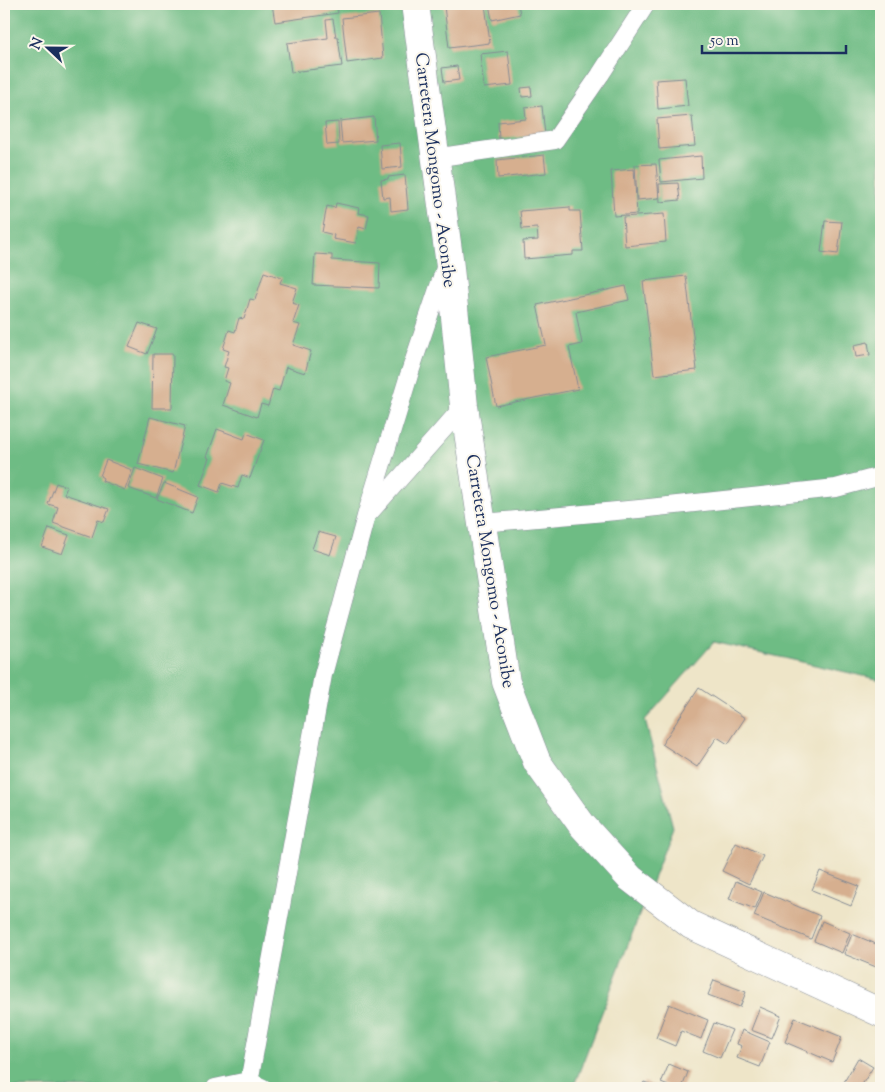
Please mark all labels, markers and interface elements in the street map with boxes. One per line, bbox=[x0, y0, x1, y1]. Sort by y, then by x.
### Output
north arrow bbox=[22, 22, 72, 72]
scale bar bbox=[702, 22, 846, 54]
text: 50 m bbox=[709, 31, 739, 52]
text: N bbox=[26, 35, 49, 53]
street label: Carretera Mongomo - Aconibe bbox=[407, 51, 461, 289]
street label: Carretera Mongomo - Aconibe bbox=[458, 452, 520, 690]

